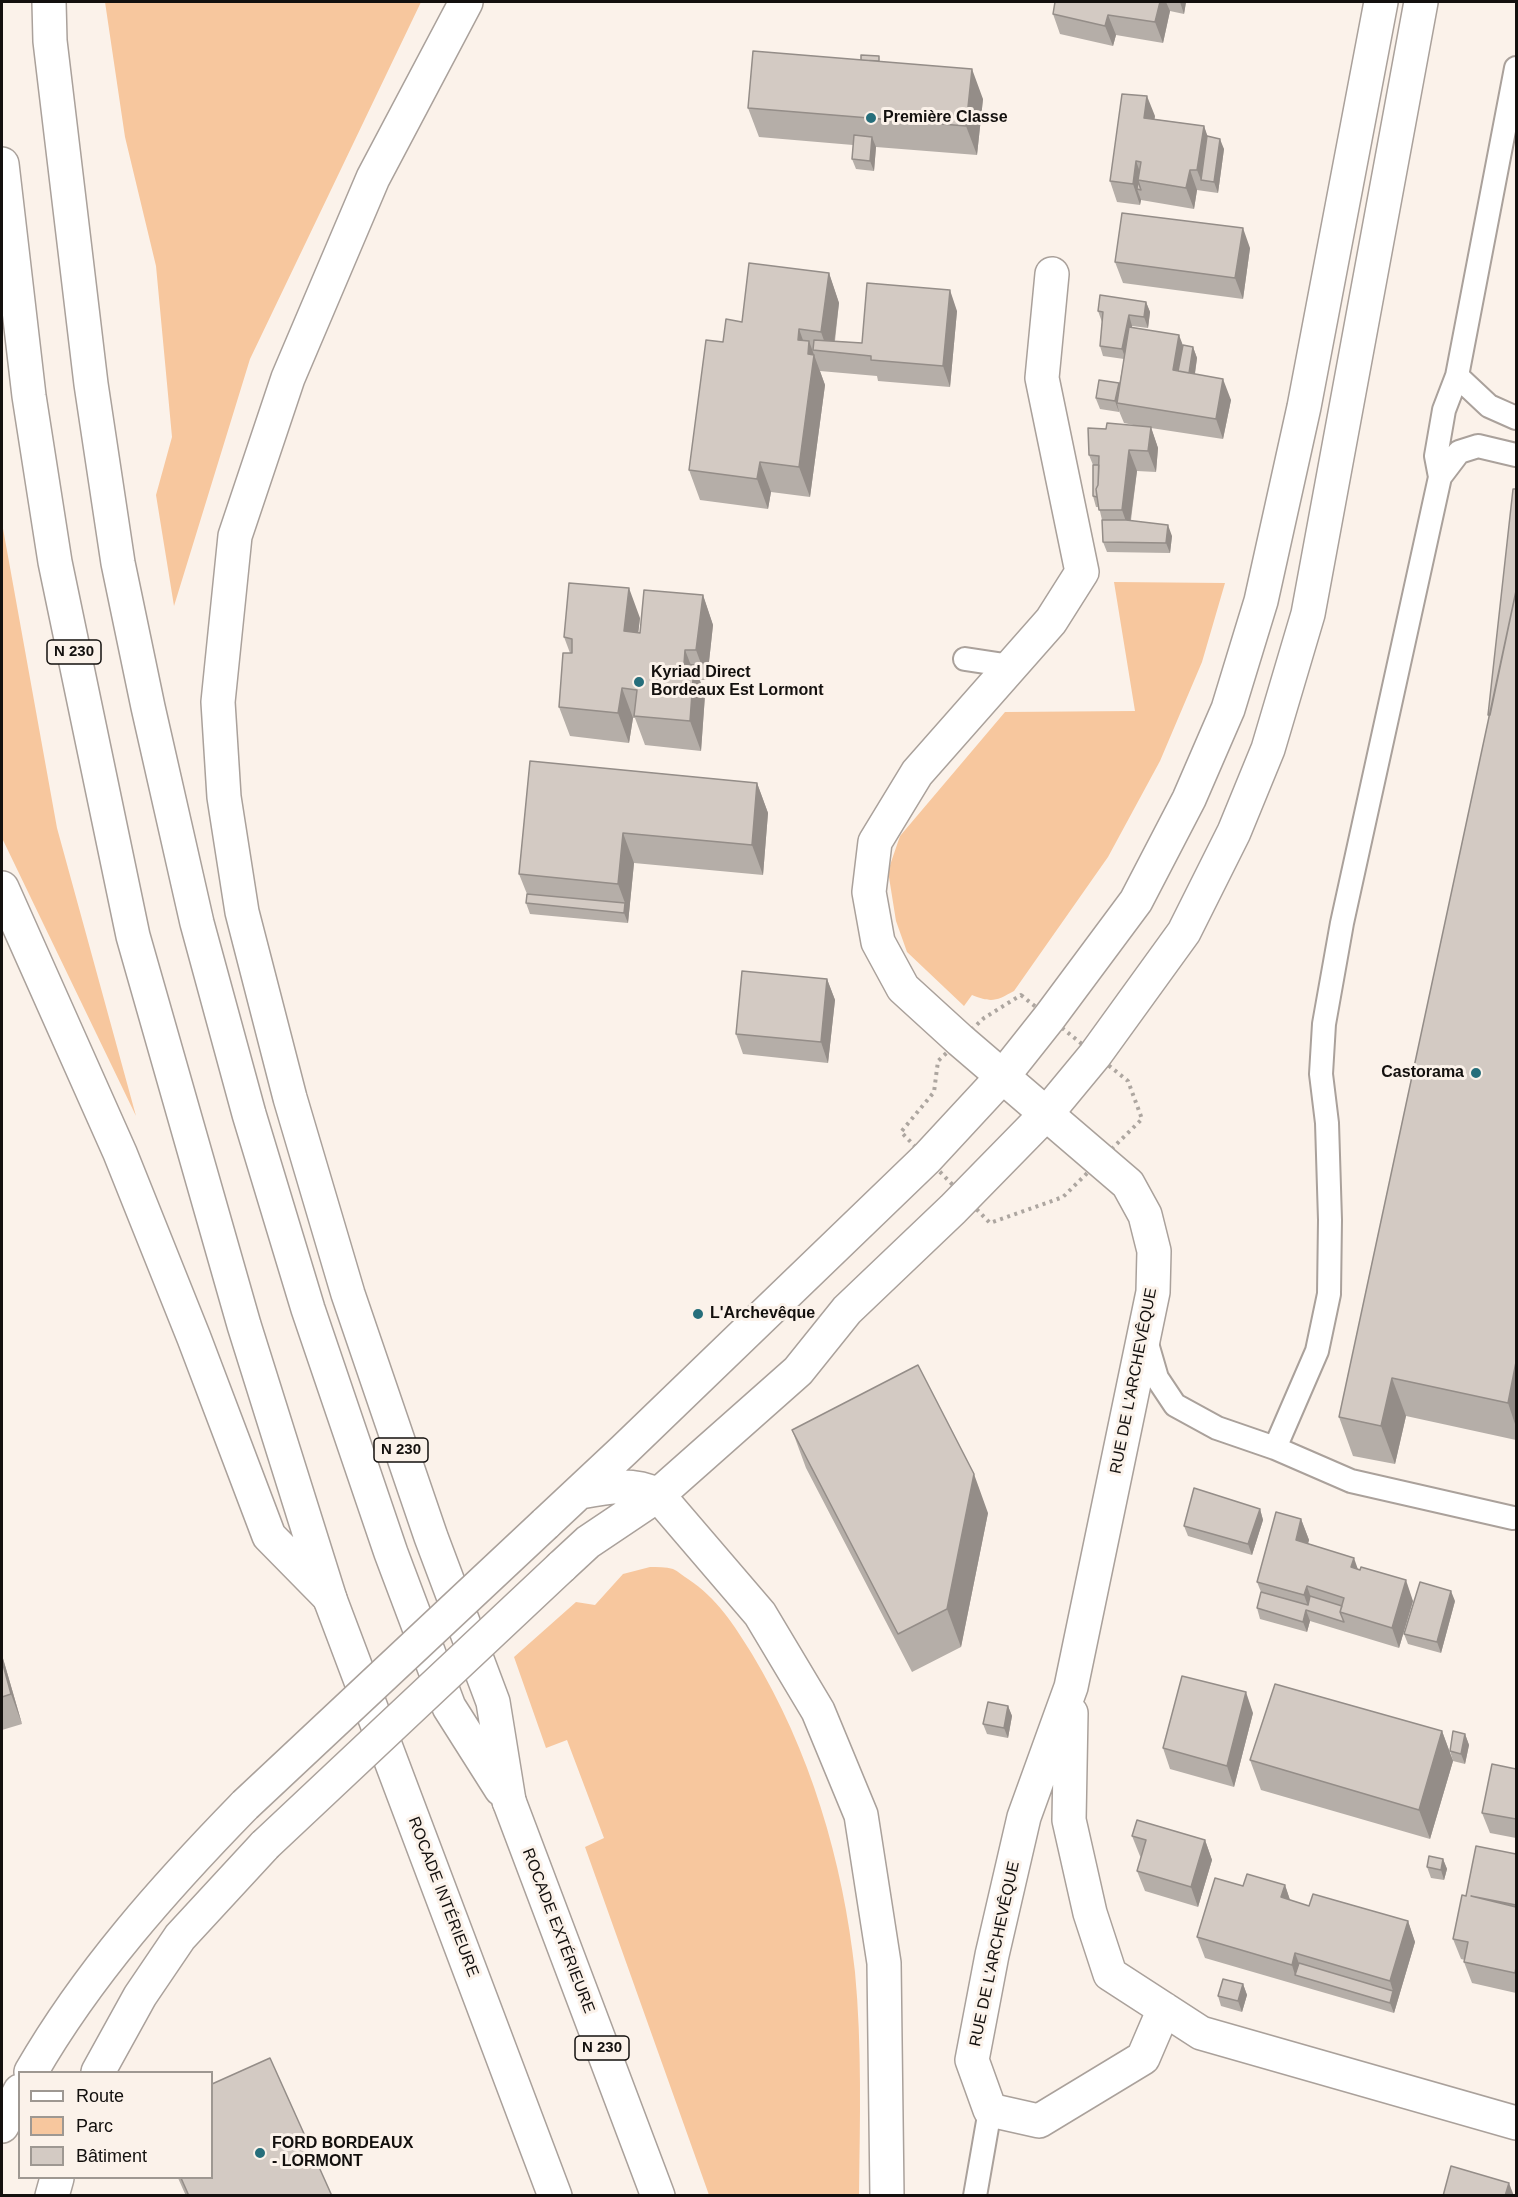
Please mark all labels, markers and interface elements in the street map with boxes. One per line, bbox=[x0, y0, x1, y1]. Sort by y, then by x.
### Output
place label: Première Classe bbox=[883, 108, 1008, 128]
marker: Première Classe bbox=[864, 111, 878, 125]
road number: N 230 bbox=[47, 640, 101, 664]
place label: Kyriad Direct Bordeaux Est Lormont bbox=[651, 663, 823, 701]
marker: Kyriad Direct Bordeaux Est Lormont bbox=[632, 675, 646, 689]
place label: Castorama bbox=[1381, 1063, 1464, 1083]
marker: Castorama bbox=[1469, 1066, 1483, 1080]
street label: RUE DE L'ARCHEVÊQUE bbox=[1107, 1286, 1161, 1476]
place label: L'Archevêque bbox=[710, 1304, 815, 1324]
marker: L'Archevêque bbox=[691, 1307, 705, 1321]
road number: N 230 bbox=[374, 1438, 428, 1462]
street label: ROCADE INTÉRIEURE bbox=[404, 1814, 482, 1980]
street label: ROCADE EXTÉRIEURE bbox=[518, 1846, 598, 2016]
street label: RUE DE L'ARCHEVÊQUE bbox=[966, 1860, 1024, 2048]
road number: N 230 bbox=[575, 2036, 629, 2060]
legend bbox=[18, 2071, 213, 2179]
text: Route bbox=[76, 2086, 124, 2106]
text: Parc bbox=[76, 2116, 113, 2136]
place label: FORD BORDEAUX - LORMONT bbox=[272, 2134, 413, 2172]
text: Bâtiment bbox=[76, 2146, 147, 2166]
marker: FORD BORDEAUX - LORMONT bbox=[253, 2146, 267, 2160]

